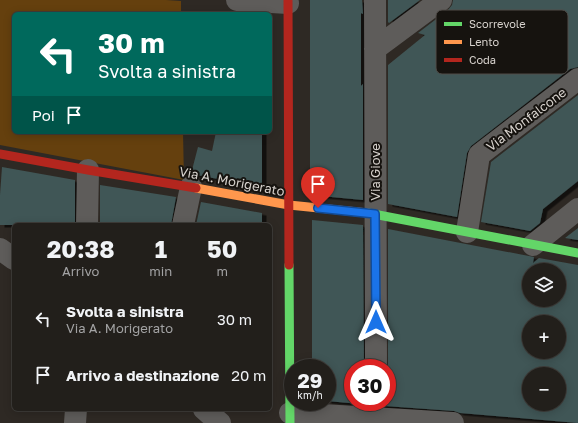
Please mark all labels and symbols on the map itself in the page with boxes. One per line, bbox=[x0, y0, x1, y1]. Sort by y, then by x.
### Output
legend bbox=[436, 10, 568, 74]
text: Scorrevole bbox=[469, 17, 526, 30]
text: Lento bbox=[469, 35, 500, 48]
text: Coda bbox=[469, 53, 496, 66]
street label: Via Monfalcone bbox=[483, 84, 569, 154]
street label: Via Giove bbox=[367, 143, 383, 201]
street label: Via A. Morigerato bbox=[178, 163, 286, 199]
pin bbox=[301, 167, 335, 208]
position arrow bbox=[355, 301, 397, 343]
speed limit sign: 30 bbox=[344, 359, 396, 411]

